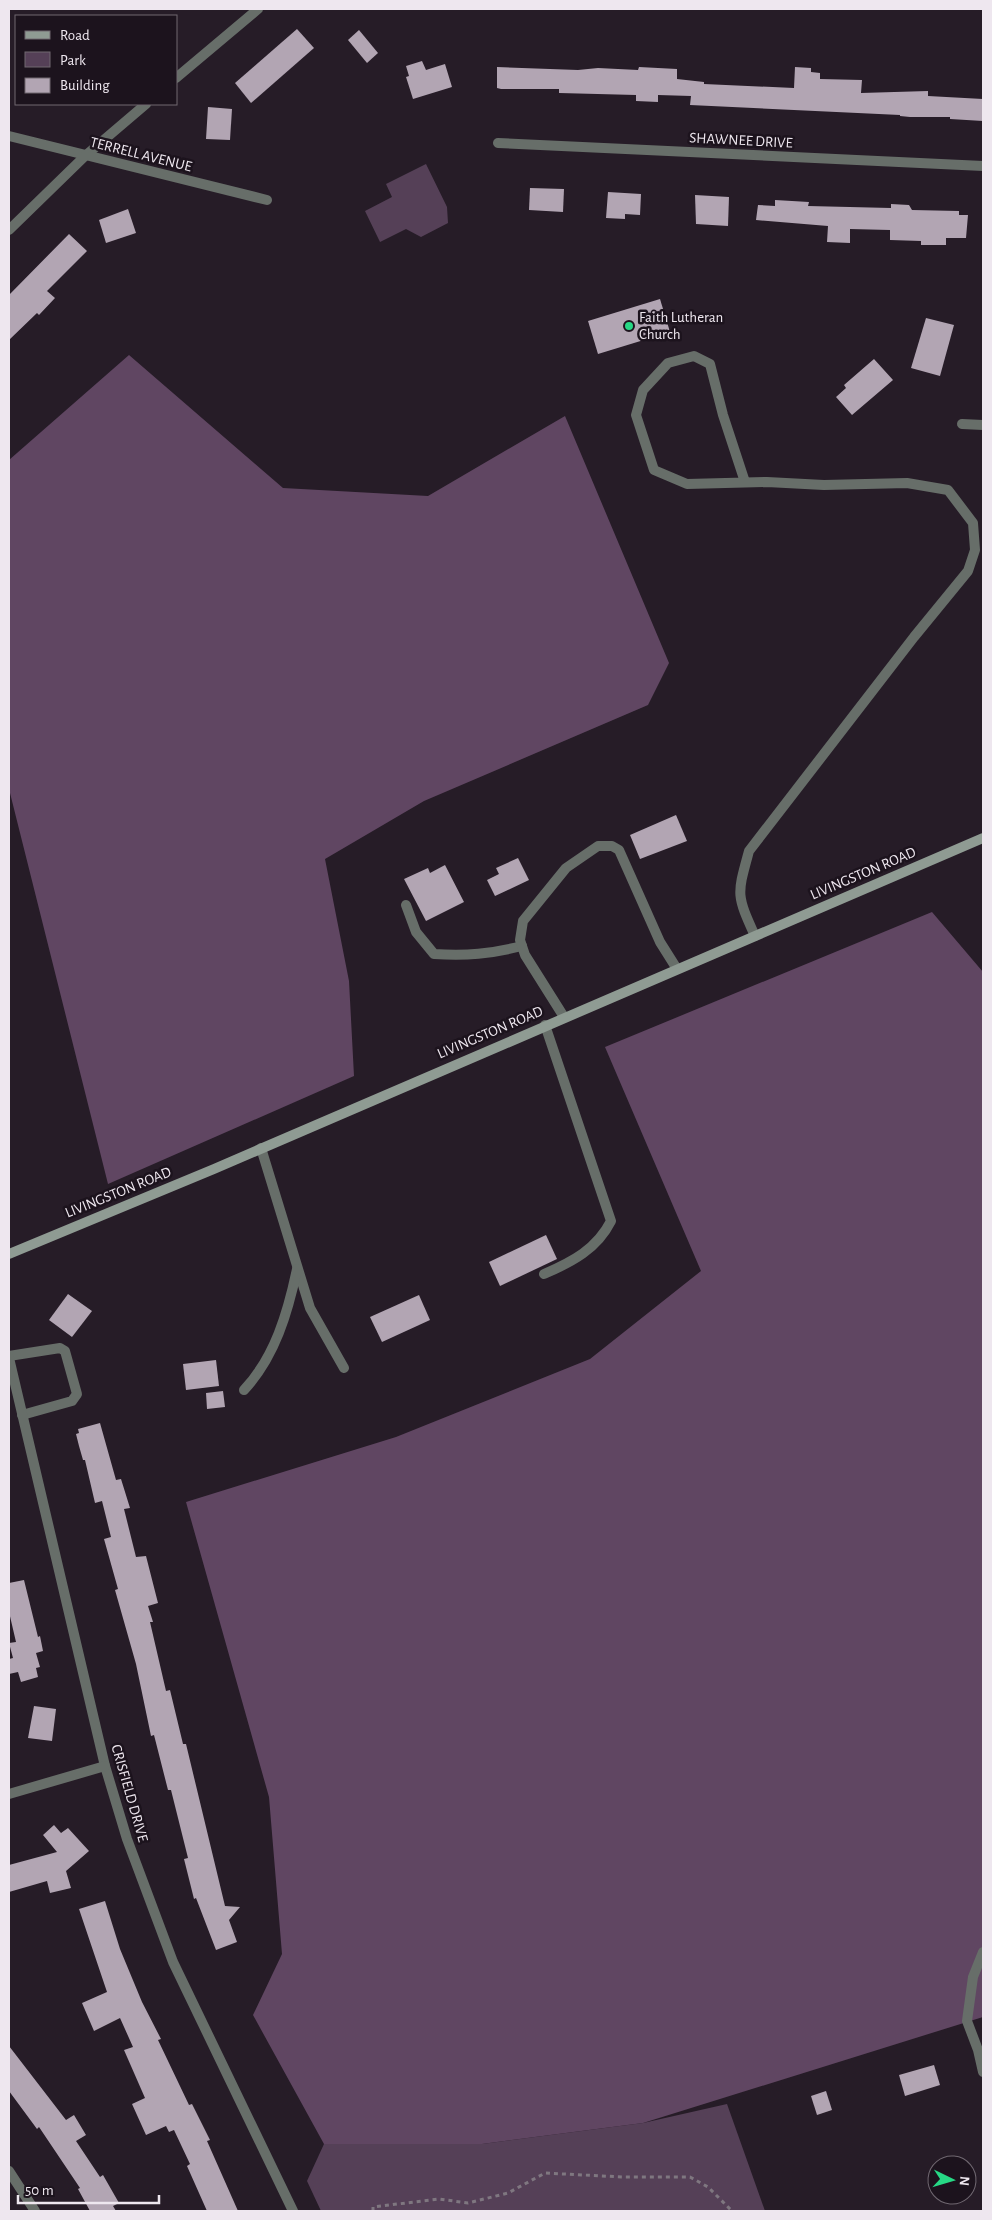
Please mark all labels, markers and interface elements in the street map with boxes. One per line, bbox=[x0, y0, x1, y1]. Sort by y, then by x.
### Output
legend bbox=[15, 15, 178, 105]
text: Road bbox=[60, 28, 90, 43]
text: Park bbox=[60, 53, 86, 68]
text: Building bbox=[60, 78, 110, 93]
street label: SHAWNEE DRIVE bbox=[689, 130, 793, 151]
street label: TERRELL AVENUE bbox=[88, 135, 193, 174]
place label: Faith Lutheran Church bbox=[639, 310, 723, 342]
marker: Faith Lutheran Church bbox=[623, 320, 635, 332]
street label: LIVINGSTON ROAD bbox=[808, 844, 918, 902]
street label: LIVINGSTON ROAD bbox=[435, 1003, 545, 1061]
street label: LIVINGSTON ROAD bbox=[63, 1164, 174, 1221]
street label: CRISFIELD DRIVE bbox=[108, 1743, 151, 1844]
north arrow bbox=[927, 2155, 977, 2205]
scale bar bbox=[18, 2172, 159, 2204]
text: N bbox=[957, 2176, 971, 2187]
text: 50 m bbox=[25, 2183, 54, 2198]

